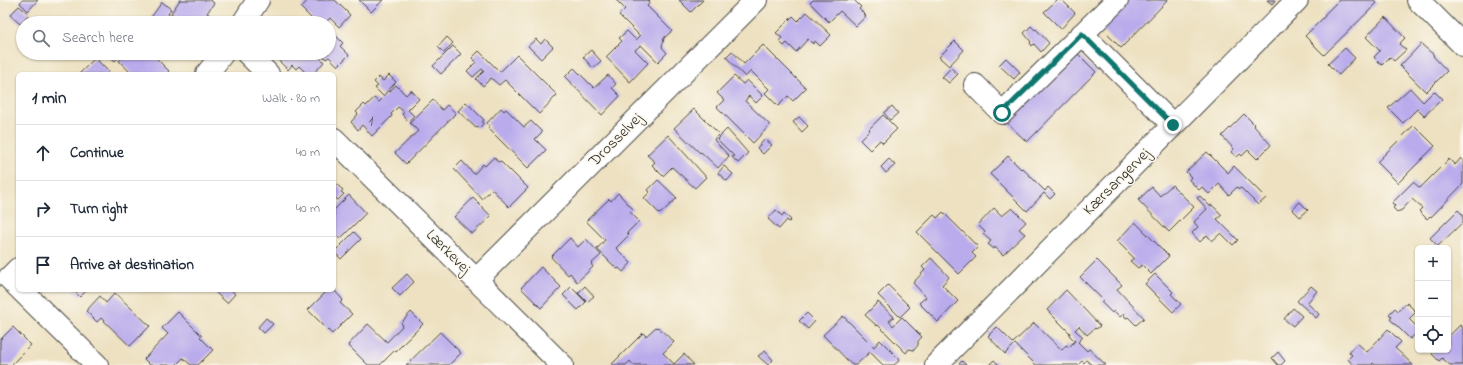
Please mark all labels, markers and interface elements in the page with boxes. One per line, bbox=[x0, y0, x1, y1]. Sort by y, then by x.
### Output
search box bbox=[16, 16, 336, 60]
icon: search bbox=[30, 27, 52, 49]
text: Search here bbox=[62, 27, 134, 49]
text: 1 min bbox=[32, 86, 66, 111]
text: Walk · 80 m bbox=[262, 89, 320, 108]
route start bbox=[993, 104, 1011, 122]
street label: Drosselvej bbox=[583, 107, 649, 173]
house number: 1 bbox=[369, 111, 374, 132]
route end bbox=[1164, 116, 1182, 134]
icon: ahead bbox=[32, 142, 54, 164]
text: Continue bbox=[70, 142, 124, 164]
street label: Kærsangervej bbox=[1078, 142, 1157, 221]
text: 40 m bbox=[296, 143, 320, 162]
icon: right bbox=[32, 198, 54, 220]
text: Turn right bbox=[70, 198, 128, 220]
text: 40 m bbox=[296, 199, 320, 218]
street label: Lærkevej bbox=[420, 224, 477, 281]
map controls bbox=[1415, 245, 1451, 353]
button: + bbox=[1415, 245, 1451, 281]
icon: arrive bbox=[32, 254, 54, 276]
text: Arrive at destination bbox=[70, 254, 194, 276]
button: − bbox=[1415, 281, 1451, 317]
button: locate bbox=[1415, 317, 1451, 353]

